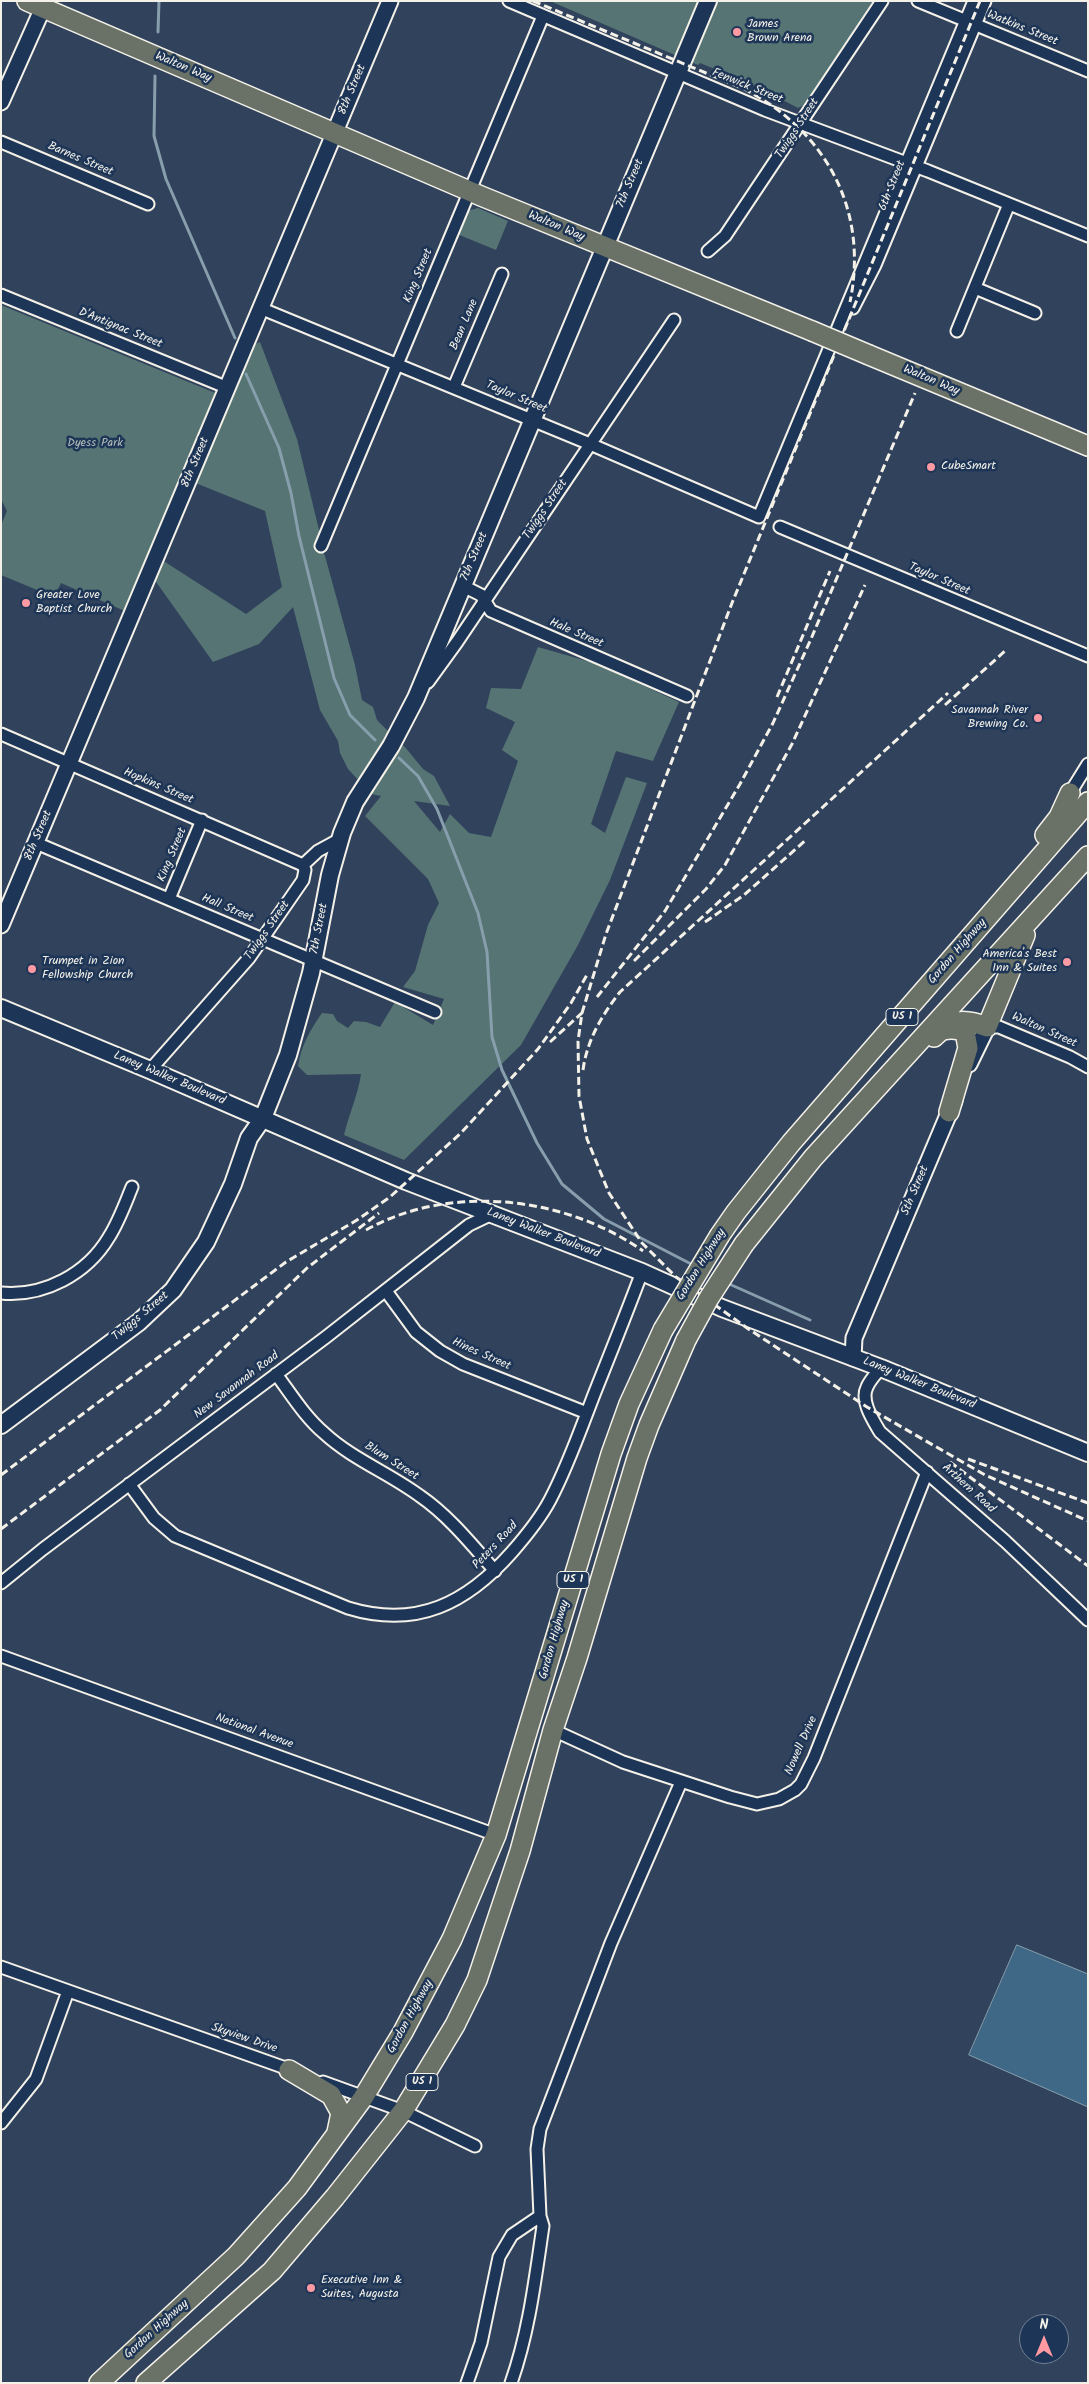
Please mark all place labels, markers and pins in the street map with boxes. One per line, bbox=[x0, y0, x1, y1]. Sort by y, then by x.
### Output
place label: James Brown Arena bbox=[747, 18, 812, 46]
marker: James Brown Arena bbox=[731, 26, 743, 38]
place label: CubeSmart bbox=[941, 460, 996, 474]
marker: CubeSmart bbox=[925, 461, 937, 473]
place label: Greater Love Baptist Church bbox=[36, 589, 112, 617]
marker: Greater Love Baptist Church bbox=[20, 597, 32, 609]
place label: Savannah River Brewing Co. bbox=[951, 704, 1028, 732]
marker: Savannah River Brewing Co. bbox=[1032, 712, 1044, 724]
place label: America's Best Inn & Suites bbox=[982, 948, 1057, 976]
place label: Trumpet in Zion Fellowship Church bbox=[42, 955, 133, 983]
marker: America's Best Inn & Suites bbox=[1061, 956, 1073, 968]
marker: Trumpet in Zion Fellowship Church bbox=[26, 963, 38, 975]
place label: Executive Inn & Suites, Augusta bbox=[321, 2274, 402, 2302]
marker: Executive Inn & Suites, Augusta bbox=[305, 2282, 317, 2294]

